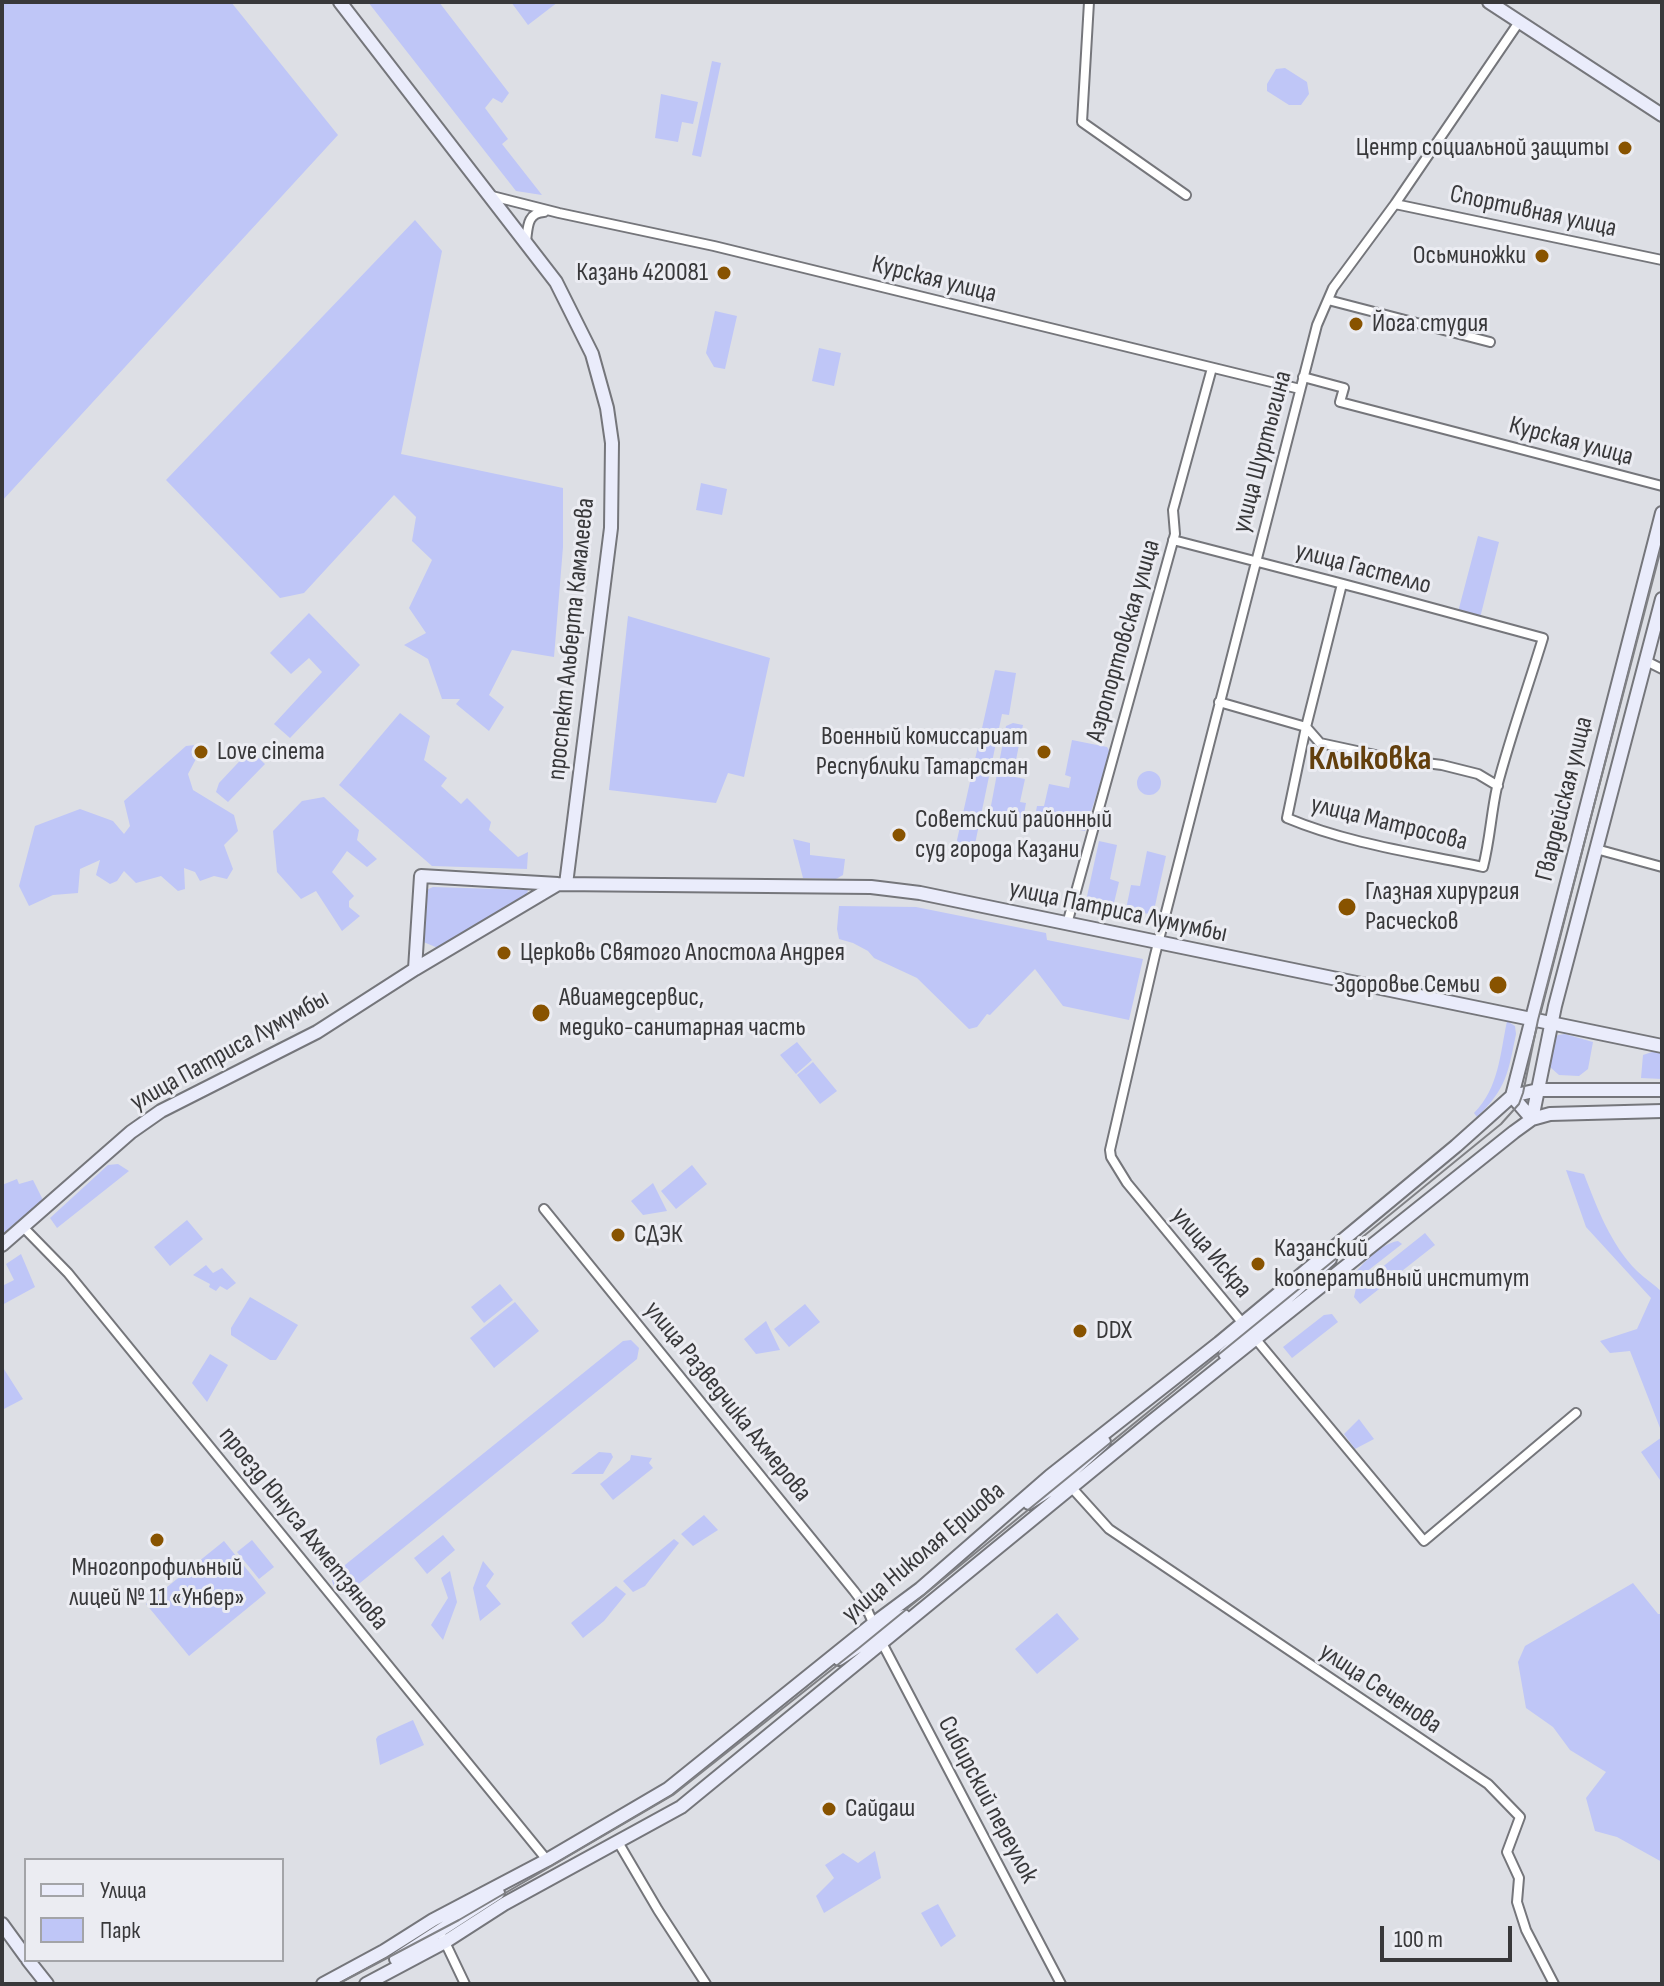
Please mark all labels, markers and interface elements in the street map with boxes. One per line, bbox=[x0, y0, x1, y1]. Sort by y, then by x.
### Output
place label: Центр социальной защиты bbox=[1356, 132, 1609, 164]
marker: Центр социальной защиты bbox=[1616, 139, 1634, 157]
street label: Спортивная улица bbox=[1447, 179, 1619, 245]
place label: Осьминожки bbox=[1413, 240, 1526, 272]
marker: Осьминожки bbox=[1533, 247, 1551, 265]
street label: Курская улица bbox=[868, 249, 1000, 311]
place label: Казань 420081 bbox=[576, 257, 708, 289]
marker: Казань 420081 bbox=[715, 264, 733, 282]
place label: Йога студия bbox=[1372, 308, 1488, 340]
marker: Йога студия bbox=[1347, 315, 1365, 333]
street label: улица Шуртыгина bbox=[1226, 368, 1300, 536]
street label: Курская улица bbox=[1506, 410, 1636, 474]
street label: проспект Альберта Камалеева bbox=[542, 496, 602, 782]
street label: Аэропортовская улица bbox=[1080, 536, 1168, 746]
street label: улица Гастелло bbox=[1292, 536, 1434, 602]
street label: Гвардейская улица bbox=[1530, 714, 1600, 884]
place label: Военный комиссариат Республики Татарстан bbox=[816, 721, 1028, 782]
place label: Love cinema bbox=[217, 736, 325, 768]
district label: Клыковка bbox=[1309, 740, 1431, 780]
marker: Love cinema bbox=[192, 743, 210, 761]
marker: Военный комиссариат Республики Татарстан bbox=[1035, 743, 1053, 761]
street label: улица Матросова bbox=[1307, 789, 1471, 859]
place label: Советский районный суд города Казани bbox=[915, 804, 1112, 866]
marker: Советский районный суд города Казани bbox=[890, 826, 908, 844]
street label: улица Патриса Лумумбы bbox=[1006, 874, 1230, 950]
place label: Глазная хирургия Расческов bbox=[1365, 876, 1519, 938]
marker: Глазная хирургия Расческов bbox=[1336, 896, 1358, 918]
place label: Церковь Святого Апостола Андрея bbox=[520, 937, 845, 969]
marker: Церковь Святого Апостола Андрея bbox=[495, 944, 513, 962]
place label: Здоровье Семьи bbox=[1334, 969, 1480, 1001]
marker: Здоровье Семьи bbox=[1487, 974, 1509, 996]
place label: Авиамедсервис, медико-санитарная часть bbox=[559, 982, 806, 1044]
street label: улица Патриса Лумумбы bbox=[125, 984, 335, 1118]
marker: Авиамедсервис, медико-санитарная часть bbox=[530, 1002, 552, 1024]
street label: улица Искра bbox=[1164, 1201, 1258, 1305]
place label: СДЭК bbox=[634, 1219, 683, 1251]
marker: СДЭК bbox=[609, 1226, 627, 1244]
place label: Казанский кооперативный институт bbox=[1274, 1233, 1529, 1294]
marker: Казанский кооперативный институт bbox=[1249, 1255, 1267, 1273]
street label: улица Разведчика Ахмерова bbox=[637, 1296, 817, 1508]
place label: DDX bbox=[1096, 1315, 1132, 1347]
marker: DDX bbox=[1071, 1322, 1089, 1340]
street label: проезд Юнуса Ахметзянова bbox=[211, 1421, 395, 1637]
street label: улица Николая Ершова bbox=[836, 1476, 1012, 1630]
marker: Многопрофильный лицей № 11 «Унбер» bbox=[148, 1531, 166, 1549]
place label: Многопрофильный лицей № 11 «Унбер» bbox=[69, 1552, 245, 1614]
street label: улица Сеченова bbox=[1313, 1637, 1447, 1741]
street label: Сибирский переулок bbox=[930, 1711, 1044, 1889]
place label: Сайдаш bbox=[845, 1793, 915, 1825]
marker: Сайдаш bbox=[820, 1800, 838, 1818]
legend bbox=[24, 1858, 284, 1962]
text: Улица bbox=[100, 1876, 146, 1905]
scale bar bbox=[1384, 1910, 1516, 1960]
text: Парк bbox=[100, 1916, 140, 1945]
text: 100 m bbox=[1394, 1925, 1443, 1954]

